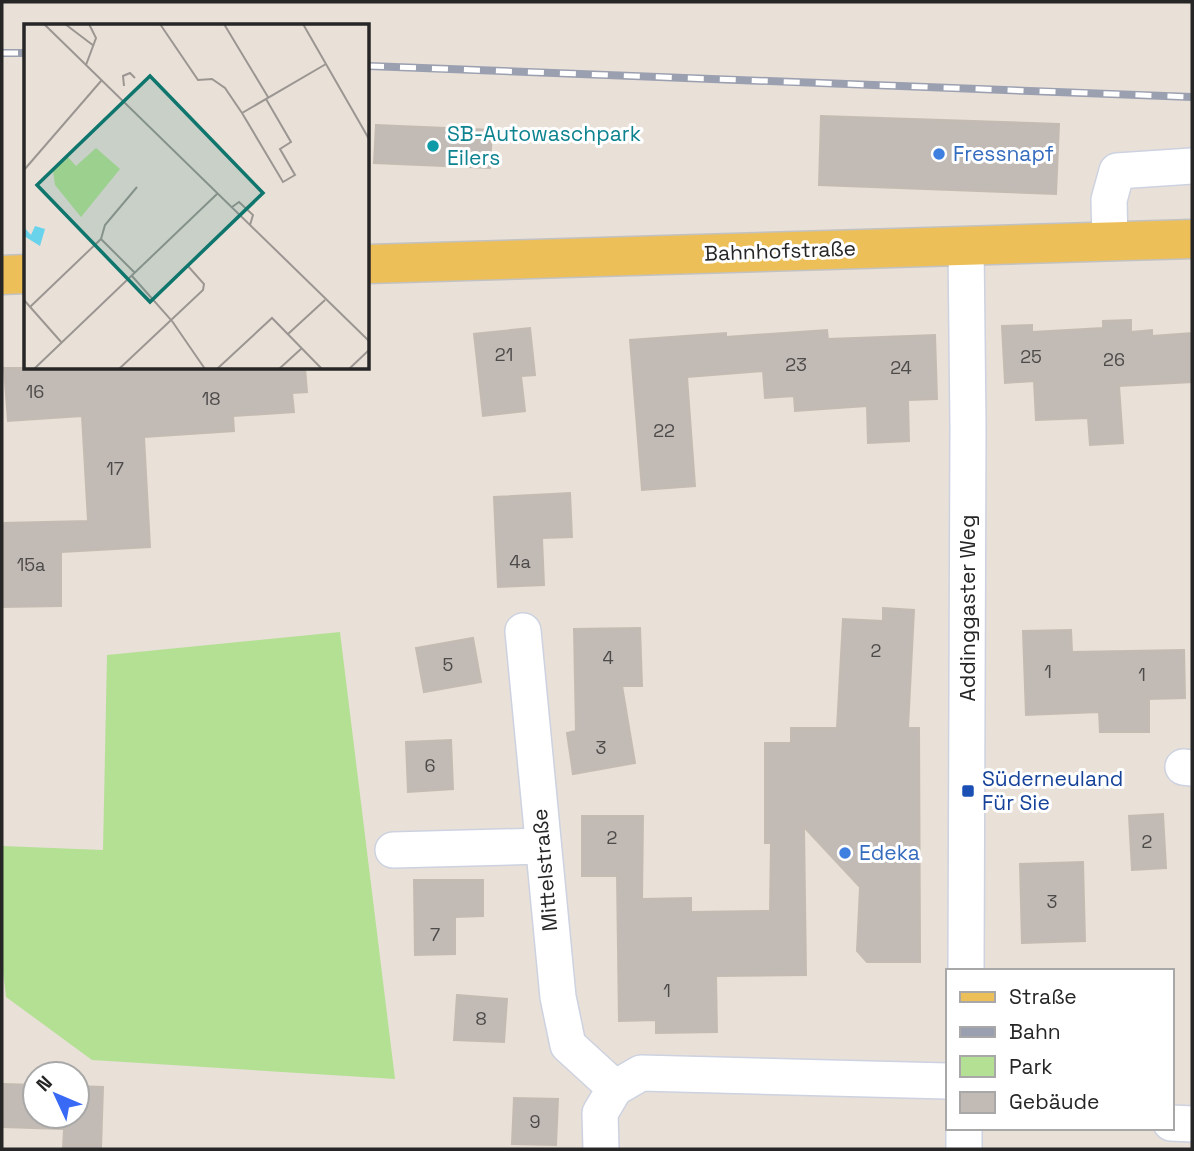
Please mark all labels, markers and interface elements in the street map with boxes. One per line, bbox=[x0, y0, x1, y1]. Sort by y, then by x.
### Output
inset map bbox=[24, 24, 369, 369]
place label: SB-Autowaschpark Eilers bbox=[447, 120, 641, 171]
marker: SB-Autowaschpark Eilers bbox=[425, 138, 441, 154]
place label: Fressnapf bbox=[953, 140, 1054, 167]
marker: Fressnapf bbox=[931, 146, 947, 162]
street label: Bahnhofstraße bbox=[704, 234, 856, 267]
house number: 21 bbox=[495, 343, 513, 366]
house number: 25 bbox=[1020, 345, 1042, 368]
house number: 26 bbox=[1103, 348, 1125, 371]
house number: 23 bbox=[785, 353, 807, 376]
house number: 24 bbox=[890, 356, 912, 379]
house number: 16 bbox=[26, 380, 44, 403]
house number: 18 bbox=[202, 387, 220, 410]
house number: 22 bbox=[653, 419, 675, 442]
house number: 17 bbox=[106, 457, 124, 480]
street label: Addinggaster Weg bbox=[954, 515, 981, 701]
house number: 4a bbox=[509, 550, 531, 573]
house number: 15a bbox=[17, 553, 45, 576]
house number: 2 bbox=[871, 639, 881, 662]
house number: 4 bbox=[602, 646, 614, 669]
house number: 5 bbox=[443, 653, 453, 676]
house number: 1 bbox=[1044, 660, 1052, 683]
house number: 1 bbox=[1138, 663, 1146, 686]
house number: 3 bbox=[596, 736, 606, 759]
house number: 6 bbox=[424, 754, 436, 777]
place label: Süderneuland Für Sie bbox=[982, 765, 1123, 816]
marker: Süderneuland Für Sie bbox=[960, 783, 976, 799]
street label: Mittelstraße bbox=[526, 808, 563, 933]
house number: 2 bbox=[607, 826, 617, 849]
house number: 2 bbox=[1142, 830, 1152, 853]
place label: Edeka bbox=[859, 839, 920, 866]
marker: Edeka bbox=[837, 845, 853, 861]
house number: 3 bbox=[1047, 890, 1057, 913]
house number: 7 bbox=[430, 923, 440, 946]
legend bbox=[946, 969, 1173, 1130]
house number: 1 bbox=[663, 979, 671, 1002]
text: Straße bbox=[1009, 983, 1077, 1010]
house number: 8 bbox=[475, 1007, 487, 1030]
text: Bahn bbox=[1009, 1018, 1061, 1045]
text: Park bbox=[1009, 1053, 1053, 1080]
north arrow bbox=[21, 1060, 91, 1130]
text: N bbox=[31, 1070, 58, 1097]
text: Gebäude bbox=[1009, 1088, 1099, 1115]
house number: 9 bbox=[529, 1110, 541, 1133]

